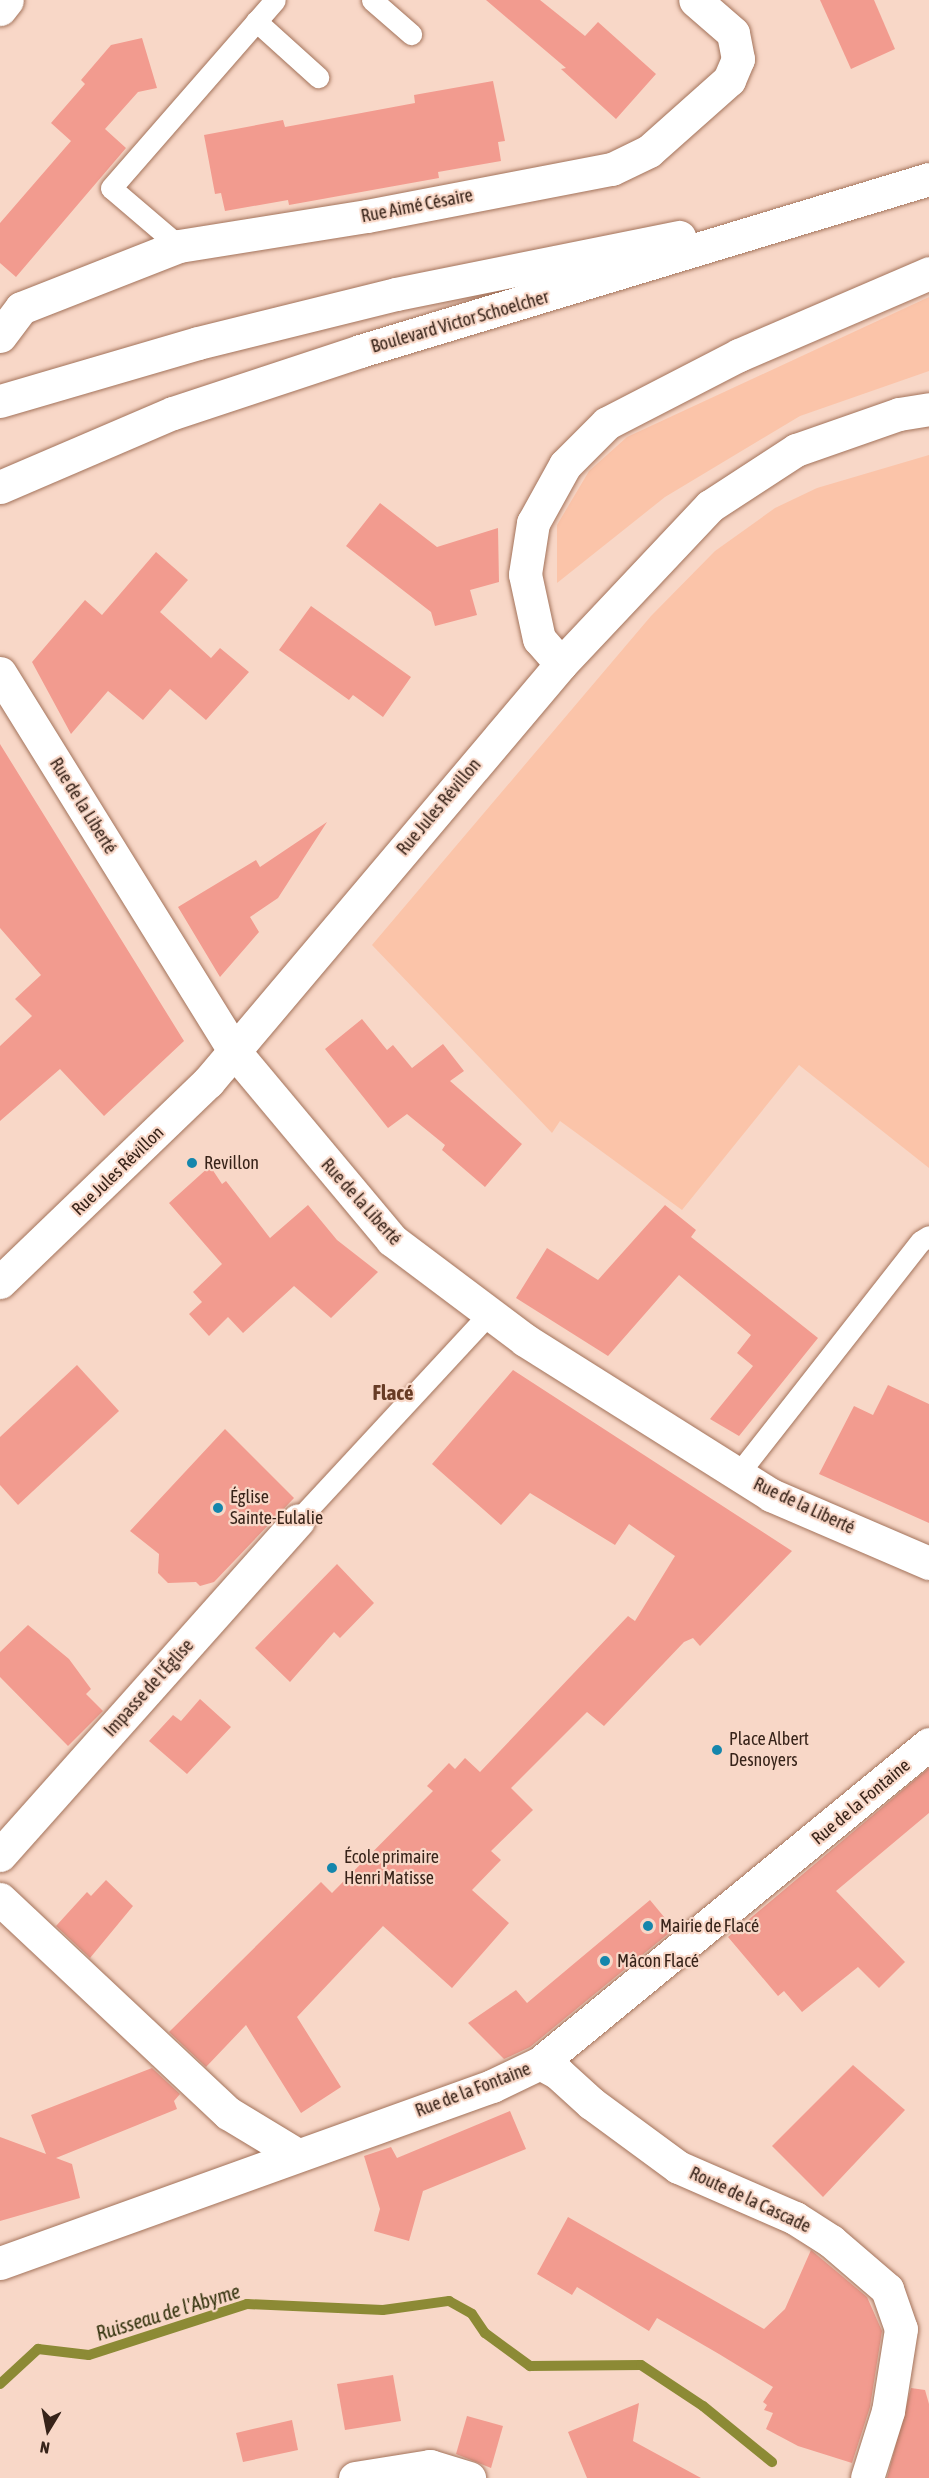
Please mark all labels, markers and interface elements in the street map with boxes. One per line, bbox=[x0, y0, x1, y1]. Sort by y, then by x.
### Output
street label: Rue Aimé Césaire bbox=[359, 185, 475, 227]
street label: Boulevard Victor Schoelcher bbox=[369, 286, 551, 358]
street label: Rue de la Liberté bbox=[45, 754, 121, 858]
street label: Rue Jules Révillon bbox=[392, 754, 486, 860]
street label: Rue Jules Révillon bbox=[68, 1122, 168, 1220]
place label: Revillon bbox=[204, 1152, 259, 1174]
street label: Rue de la Liberté bbox=[316, 1154, 406, 1250]
marker: Revillon bbox=[185, 1156, 199, 1170]
district label: Flacé bbox=[372, 1379, 414, 1405]
street label: Rue de la Liberté bbox=[750, 1473, 858, 1539]
place label: Église Sainte-Eulalie bbox=[230, 1487, 323, 1530]
marker: Église Sainte-Eulalie bbox=[211, 1501, 225, 1515]
street label: Impasse de l'Église bbox=[100, 1635, 198, 1741]
place label: Place Albert Desnoyers bbox=[729, 1729, 809, 1772]
marker: Place Albert Desnoyers bbox=[710, 1743, 724, 1757]
street label: Rue de la Fontaine bbox=[807, 1755, 915, 1849]
place label: École primaire Henri Matisse bbox=[344, 1847, 439, 1890]
marker: École primaire Henri Matisse bbox=[325, 1861, 339, 1875]
place label: Mairie de Flacé bbox=[660, 1915, 759, 1937]
marker: Mairie de Flacé bbox=[641, 1919, 655, 1933]
place label: Mâcon Flacé bbox=[617, 1950, 699, 1972]
marker: Mâcon Flacé bbox=[598, 1954, 612, 1968]
street label: Rue de la Fontaine bbox=[412, 2058, 534, 2122]
street label: Route de la Cascade bbox=[686, 2163, 814, 2237]
water label: Ruisseau de l'Abyme bbox=[93, 2279, 243, 2345]
north arrow bbox=[18, 2400, 78, 2460]
text: N bbox=[39, 2438, 51, 2457]

